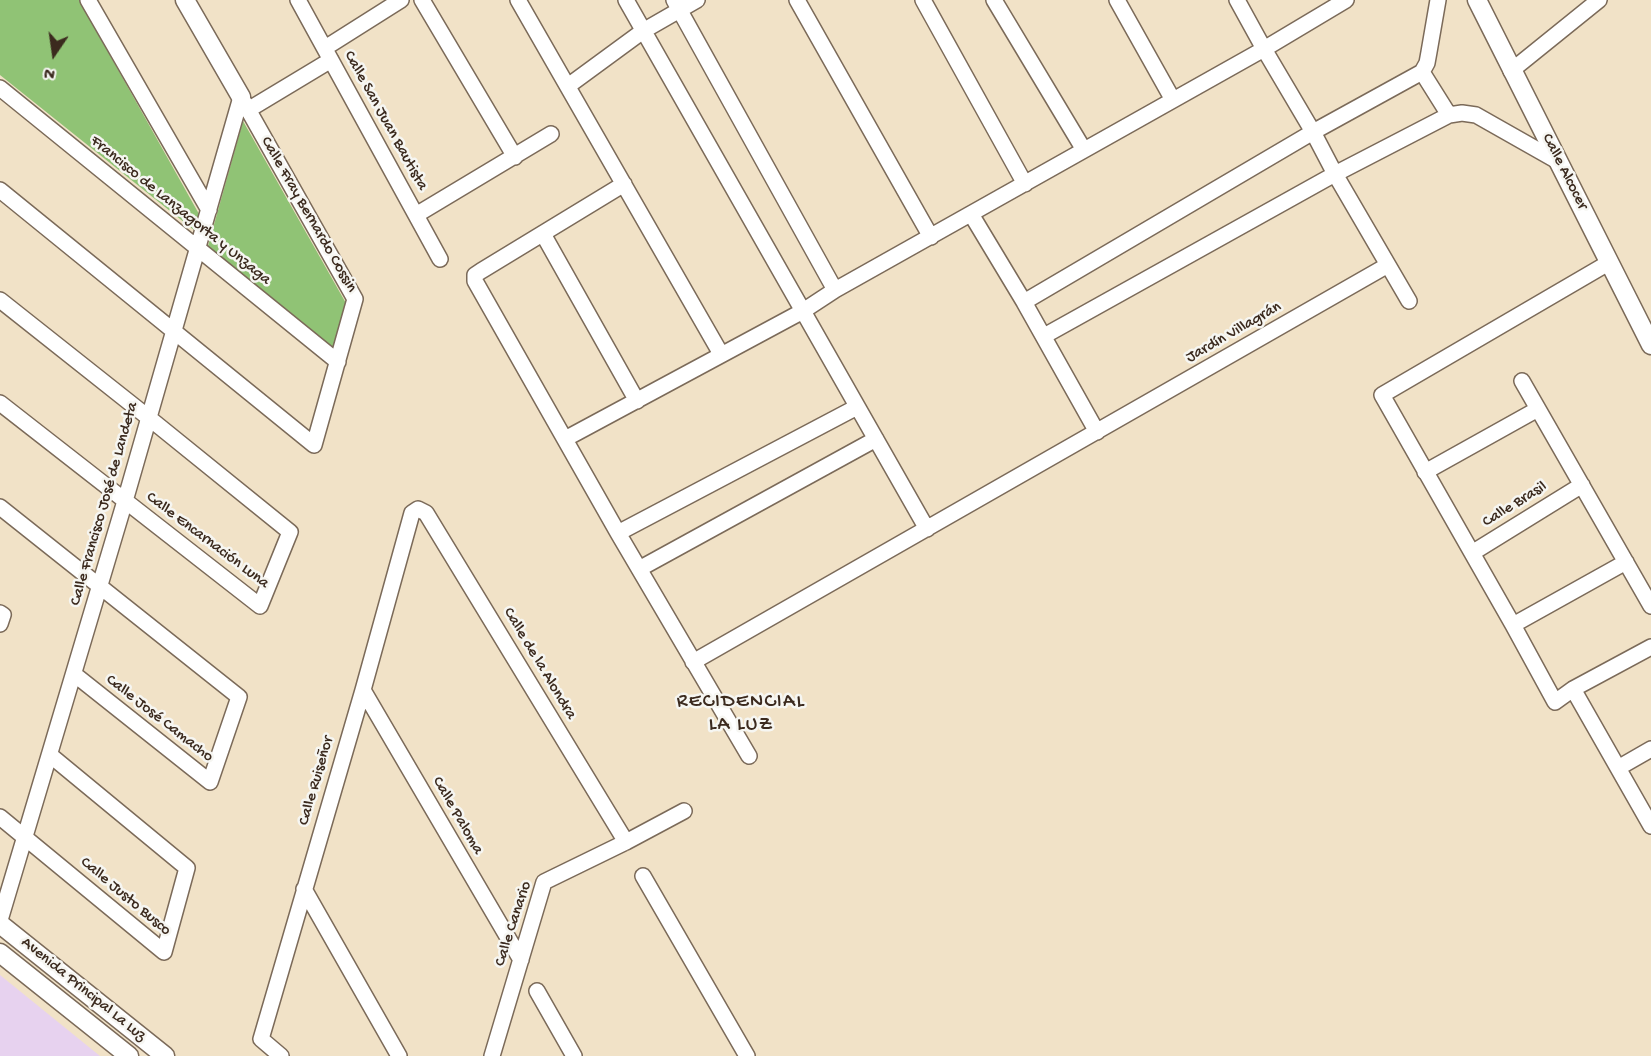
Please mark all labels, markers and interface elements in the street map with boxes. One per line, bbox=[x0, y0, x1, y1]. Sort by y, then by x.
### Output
north arrow bbox=[24, 24, 84, 84]
street label: Calle San Juan Bautista bbox=[339, 48, 431, 194]
text: N bbox=[43, 62, 57, 82]
street label: Calle Alcocer bbox=[1537, 131, 1591, 213]
street label: Francisco de Lanzagorta y Unzaga bbox=[86, 132, 274, 290]
street label: Calle Fray Bernardo Cossin bbox=[256, 134, 360, 296]
street label: Jardín Villagrán bbox=[1183, 298, 1285, 368]
street label: Calle Francisco José de Landeta bbox=[67, 400, 143, 608]
street label: Calle Brasil bbox=[1479, 478, 1551, 532]
street label: Calle Encarnación Luna bbox=[142, 488, 272, 594]
street label: Calle de la Alondra bbox=[498, 605, 580, 723]
street label: Calle José Camacho bbox=[101, 671, 217, 767]
district label: RECIDENCIAL LA LUZ bbox=[677, 691, 805, 738]
street label: Calle Ruiseñor bbox=[295, 734, 339, 828]
street label: Calle Paloma bbox=[427, 774, 487, 858]
street label: Calle Justo Busco bbox=[76, 853, 174, 941]
street label: Calle Canario bbox=[491, 879, 537, 969]
street label: Avenida Principal La Luz bbox=[17, 934, 149, 1046]

